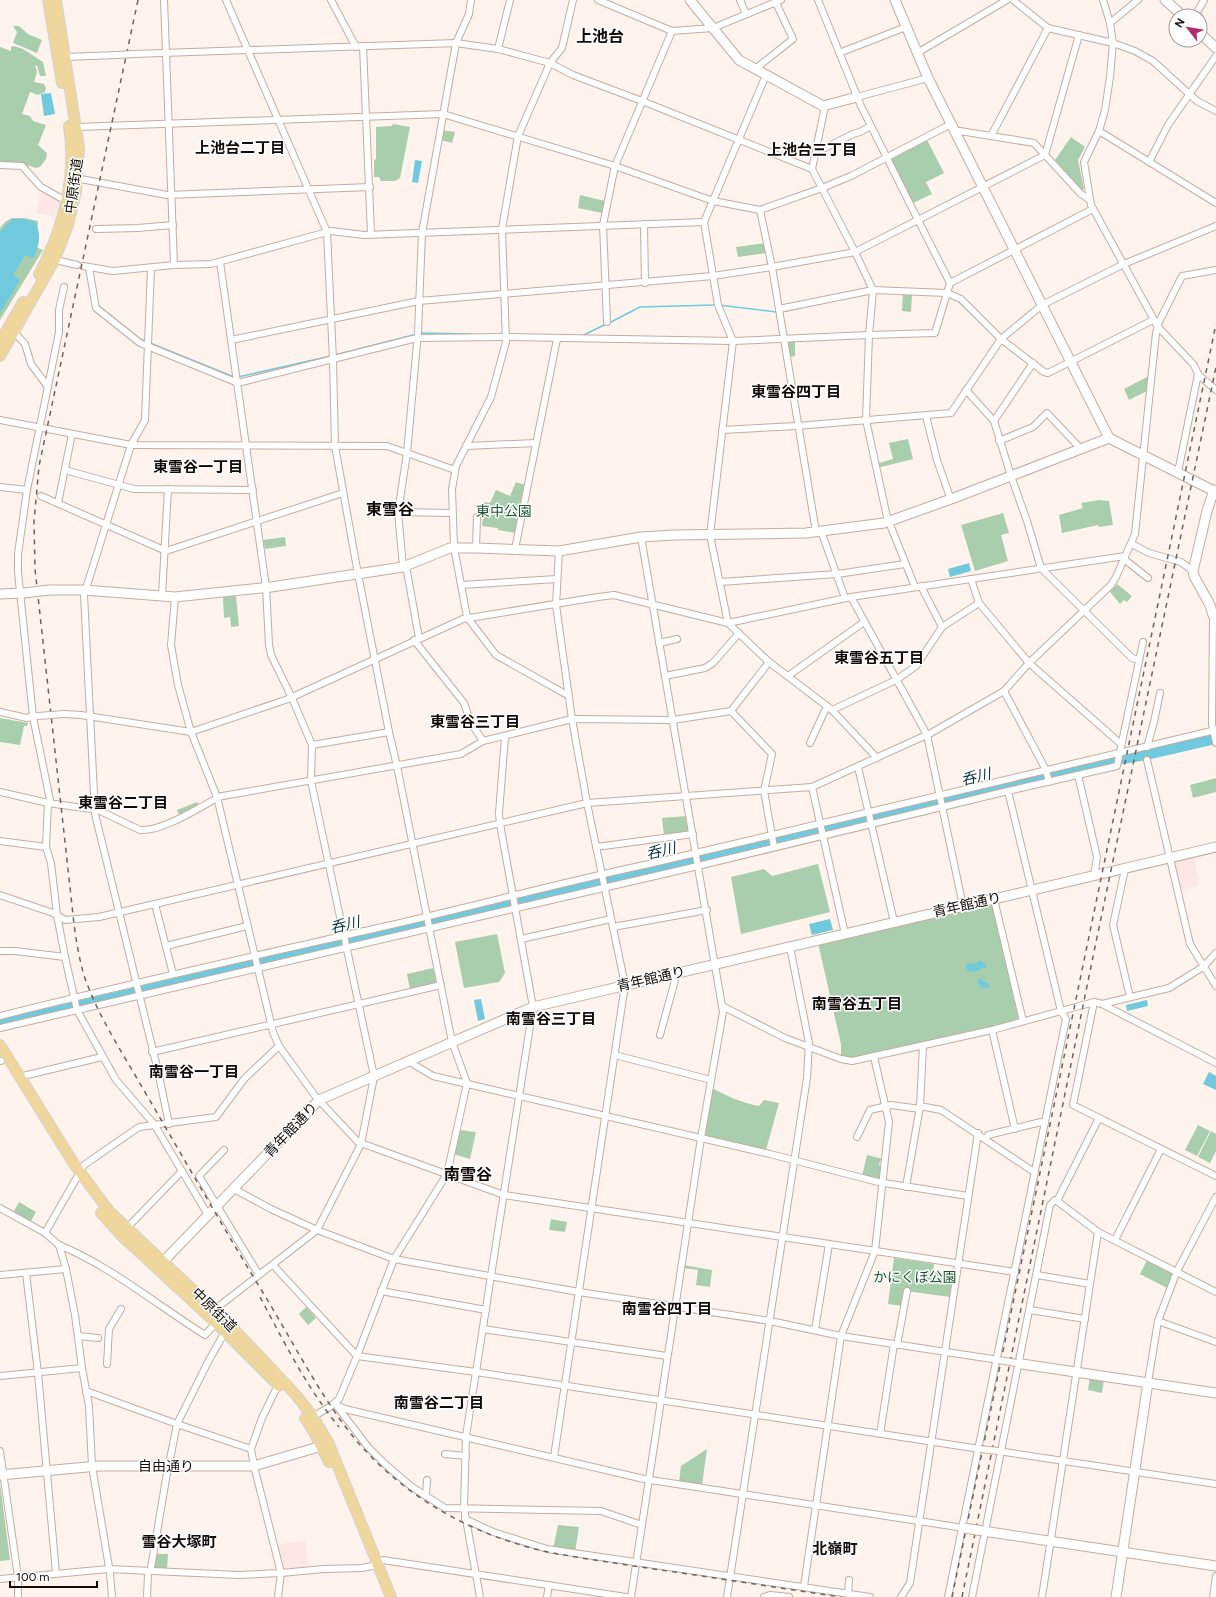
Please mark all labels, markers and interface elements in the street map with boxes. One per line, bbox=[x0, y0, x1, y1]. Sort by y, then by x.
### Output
north arrow bbox=[1168, 8, 1208, 48]
text: N bbox=[1172, 16, 1188, 30]
district label: 上池台 bbox=[576, 27, 624, 46]
district label: 上池台二丁目 bbox=[195, 139, 285, 157]
district label: 上池台三丁目 bbox=[767, 141, 857, 159]
street label: 中原街道 bbox=[62, 157, 86, 215]
district label: 東雪谷四丁目 bbox=[751, 383, 841, 401]
district label: 東雪谷一丁目 bbox=[153, 458, 243, 476]
district label: 東雪谷 bbox=[366, 500, 414, 519]
park label: 東中公園 bbox=[476, 503, 532, 520]
district label: 東雪谷五丁目 bbox=[834, 649, 924, 667]
district label: 東雪谷三丁目 bbox=[430, 713, 520, 731]
water label: 呑川 bbox=[959, 764, 995, 789]
district label: 東雪谷二丁目 bbox=[78, 794, 168, 812]
water label: 呑川 bbox=[644, 838, 680, 863]
street label: 青年館通り bbox=[931, 889, 1003, 921]
water label: 呑川 bbox=[328, 912, 364, 937]
street label: 青年館通り bbox=[615, 963, 687, 995]
district label: 南雪谷五丁目 bbox=[812, 995, 902, 1013]
district label: 南雪谷三丁目 bbox=[506, 1010, 596, 1028]
district label: 南雪谷一丁目 bbox=[149, 1063, 239, 1081]
street label: 青年館通り bbox=[261, 1099, 321, 1161]
district label: 南雪谷 bbox=[444, 1165, 492, 1184]
park label: かにくぼ公園 bbox=[873, 1269, 957, 1286]
street label: 中原街道 bbox=[188, 1284, 240, 1336]
district label: 南雪谷四丁目 bbox=[622, 1300, 712, 1318]
district label: 南雪谷二丁目 bbox=[394, 1394, 484, 1412]
street label: 自由通り bbox=[138, 1458, 194, 1475]
district label: 雪谷大塚町 bbox=[141, 1533, 217, 1551]
district label: 北嶺町 bbox=[812, 1540, 858, 1558]
scale bar bbox=[10, 1563, 97, 1589]
text: 100 m bbox=[16, 1570, 50, 1584]

